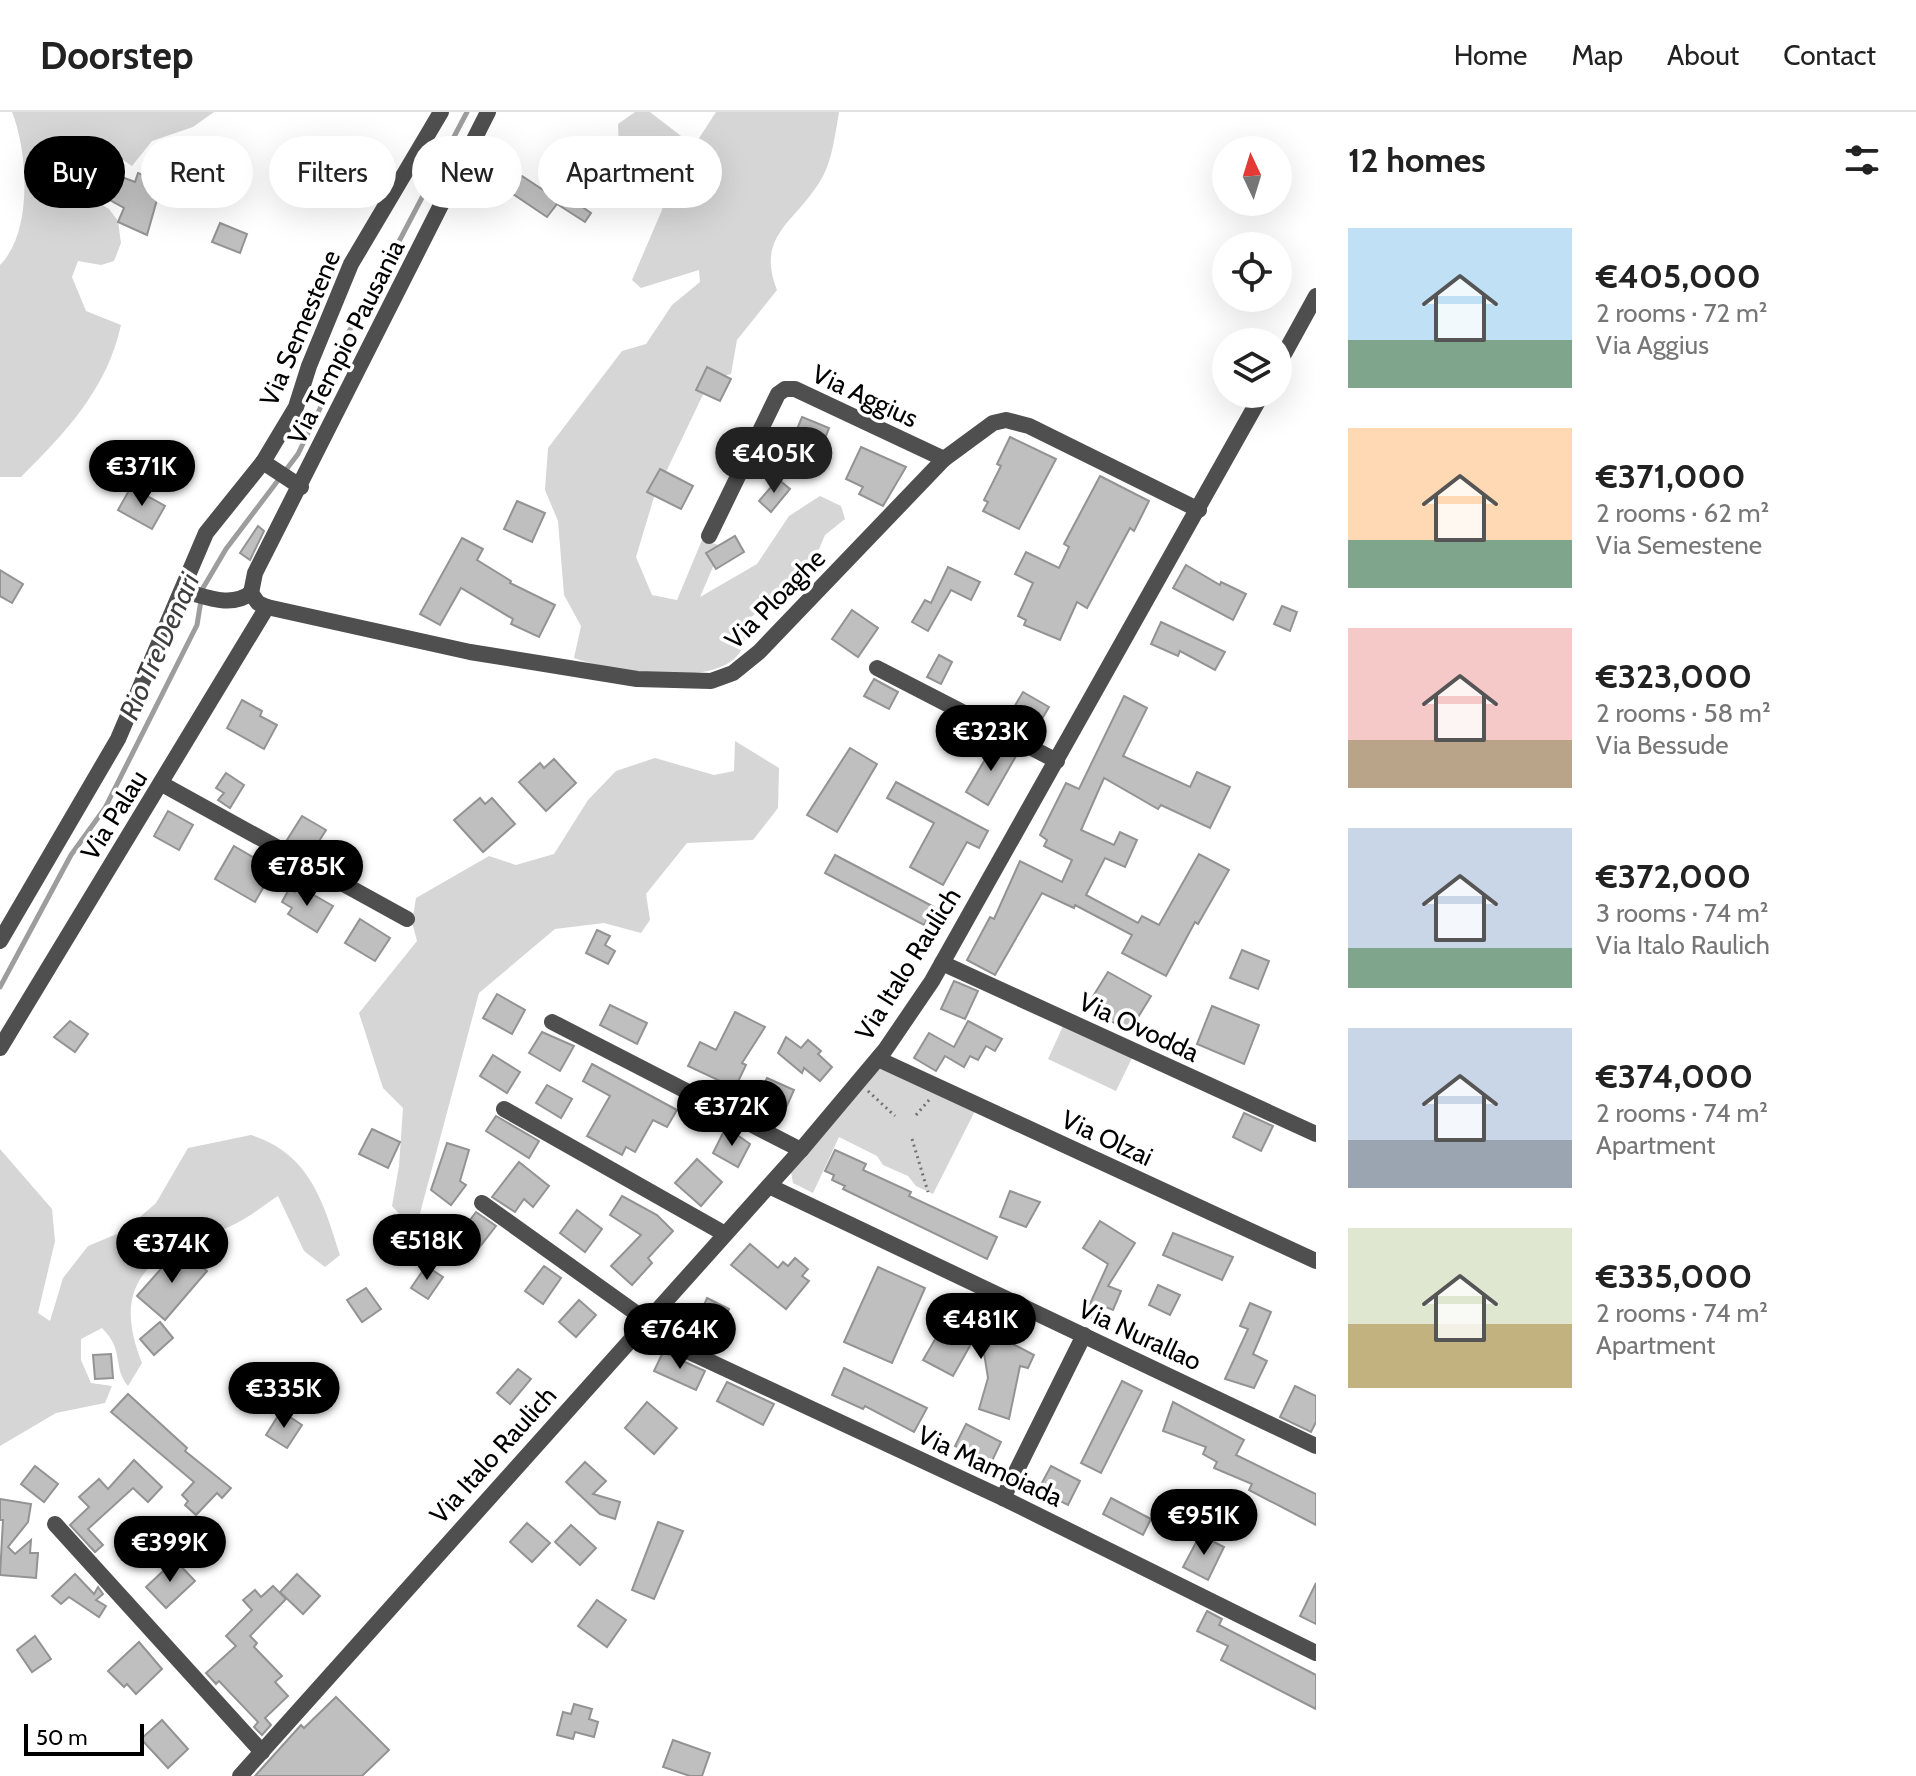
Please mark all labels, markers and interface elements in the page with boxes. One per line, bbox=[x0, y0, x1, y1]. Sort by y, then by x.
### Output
text: Doorstep bbox=[40, 32, 193, 79]
text: Home bbox=[1454, 38, 1527, 72]
text: Map bbox=[1571, 38, 1623, 72]
text: About bbox=[1667, 38, 1739, 72]
text: Contact bbox=[1783, 38, 1876, 72]
chip: Buy bbox=[24, 136, 125, 208]
chip: Rent bbox=[141, 136, 253, 208]
chip: Filters bbox=[269, 136, 396, 208]
chip: New bbox=[412, 136, 522, 208]
chip: Apartment bbox=[538, 136, 722, 208]
north arrow bbox=[1212, 136, 1292, 216]
map controls bbox=[1212, 136, 1292, 408]
icon: filters bbox=[1840, 138, 1884, 182]
text: 12 homes bbox=[1348, 139, 1486, 181]
button: locate bbox=[1212, 232, 1292, 312]
street label: Via Tempio Pausania bbox=[281, 234, 412, 450]
street label: Via Semestene bbox=[253, 245, 347, 411]
text: €405,000 bbox=[1596, 255, 1761, 297]
icon: home bbox=[1412, 260, 1508, 356]
text: 2 rooms · 72 m² bbox=[1596, 297, 1767, 329]
button: layers bbox=[1212, 328, 1292, 408]
text: Via Aggius bbox=[1596, 329, 1709, 361]
street label: Via Aggius bbox=[807, 358, 923, 434]
pin: €405K bbox=[718, 427, 830, 495]
text: €405K bbox=[733, 437, 815, 469]
pin: €371K bbox=[86, 440, 198, 508]
text: €371K bbox=[107, 450, 177, 482]
text: €371,000 bbox=[1596, 455, 1746, 497]
icon: home bbox=[1412, 460, 1508, 556]
text: 2 rooms · 62 m² bbox=[1596, 497, 1769, 529]
text: Via Semestene bbox=[1596, 529, 1762, 561]
street label: Via Ploaghe bbox=[718, 542, 832, 656]
water label: Rio Tre Denari bbox=[112, 567, 207, 724]
text: €323,000 bbox=[1596, 655, 1752, 697]
icon: home bbox=[1412, 660, 1508, 756]
text: 2 rooms · 58 m² bbox=[1596, 697, 1771, 729]
pin: €323K bbox=[935, 705, 1047, 773]
text: €323K bbox=[954, 715, 1028, 747]
text: Via Bessude bbox=[1596, 729, 1729, 761]
street label: Via Palau bbox=[74, 764, 154, 866]
pin: €785K bbox=[251, 840, 363, 908]
text: €785K bbox=[269, 850, 345, 882]
text: €372,000 bbox=[1596, 855, 1751, 897]
icon: home bbox=[1412, 860, 1508, 956]
street label: Via Italo Raulich bbox=[848, 882, 968, 1046]
text: 3 rooms · 74 m² bbox=[1596, 897, 1768, 929]
text: Via Italo Raulich bbox=[1596, 929, 1770, 961]
street label: Via Ovodda bbox=[1074, 985, 1205, 1069]
text: €374,000 bbox=[1596, 1055, 1753, 1097]
icon: home bbox=[1412, 1060, 1508, 1156]
pin: €372K bbox=[676, 1080, 788, 1148]
text: €372K bbox=[695, 1090, 769, 1122]
text: 2 rooms · 74 m² bbox=[1596, 1097, 1768, 1129]
street label: Via Olzai bbox=[1056, 1103, 1158, 1173]
text: Apartment bbox=[1596, 1129, 1715, 1161]
pin: €518K bbox=[371, 1214, 483, 1282]
pin: €374K bbox=[116, 1217, 228, 1285]
text: €518K bbox=[391, 1224, 463, 1256]
text: €374K bbox=[134, 1227, 210, 1259]
text: €335,000 bbox=[1596, 1255, 1752, 1297]
icon: home bbox=[1412, 1260, 1508, 1356]
pin: €481K bbox=[925, 1293, 1037, 1361]
street label: Via Nurallao bbox=[1073, 1293, 1207, 1377]
text: 2 rooms · 74 m² bbox=[1596, 1297, 1768, 1329]
pin: €764K bbox=[624, 1303, 736, 1371]
text: €481K bbox=[944, 1303, 1018, 1335]
text: €764K bbox=[642, 1313, 718, 1345]
text: Apartment bbox=[1596, 1329, 1715, 1361]
pin: €335K bbox=[228, 1362, 340, 1430]
text: €335K bbox=[247, 1372, 321, 1404]
street label: Via Italo Raulich bbox=[423, 1380, 563, 1530]
street label: Via Mamoiada bbox=[912, 1418, 1068, 1514]
pin: €951K bbox=[1148, 1489, 1260, 1557]
text: €951K bbox=[1168, 1499, 1240, 1531]
pin: €399K bbox=[114, 1516, 226, 1584]
text: €399K bbox=[132, 1526, 208, 1558]
scale bar bbox=[24, 1720, 144, 1756]
text: 50 m bbox=[36, 1724, 88, 1751]

